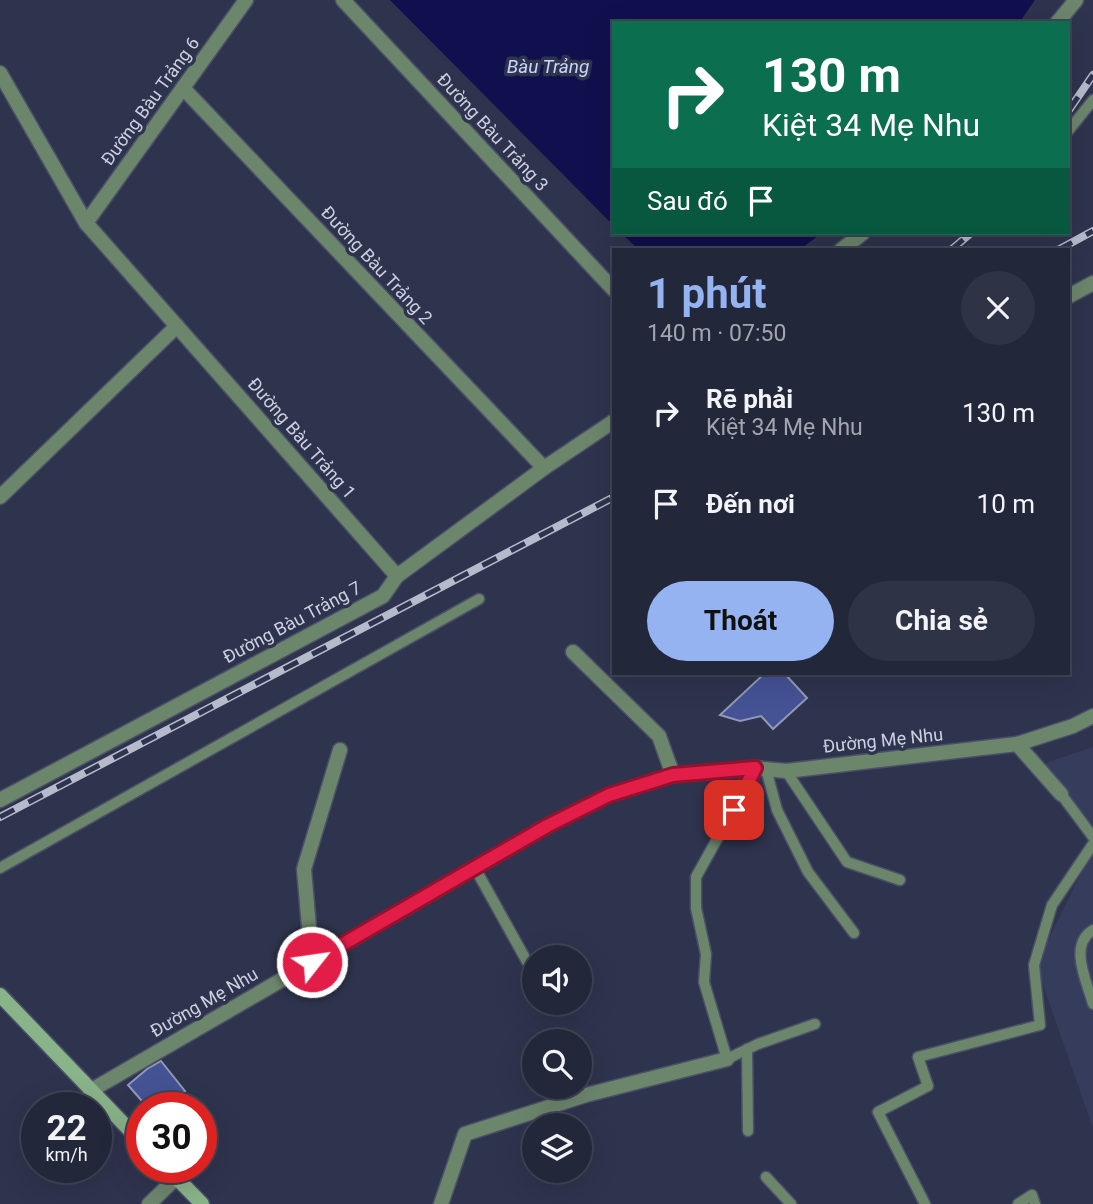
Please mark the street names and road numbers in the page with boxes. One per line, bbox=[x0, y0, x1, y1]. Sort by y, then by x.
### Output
street label: Đường Bàu Trảng 6 bbox=[96, 33, 204, 169]
street label: Đường Bàu Trảng 3 bbox=[433, 69, 553, 195]
street label: Đường Bàu Trảng 2 bbox=[317, 202, 437, 328]
street label: Đường Bàu Trảng 1 bbox=[244, 373, 360, 503]
street label: Đường Bàu Trảng 7 bbox=[219, 577, 365, 667]
street label: Đường Mẹ Nhu bbox=[822, 723, 944, 757]
street label: Đường Mẹ Nhu bbox=[147, 963, 261, 1041]

